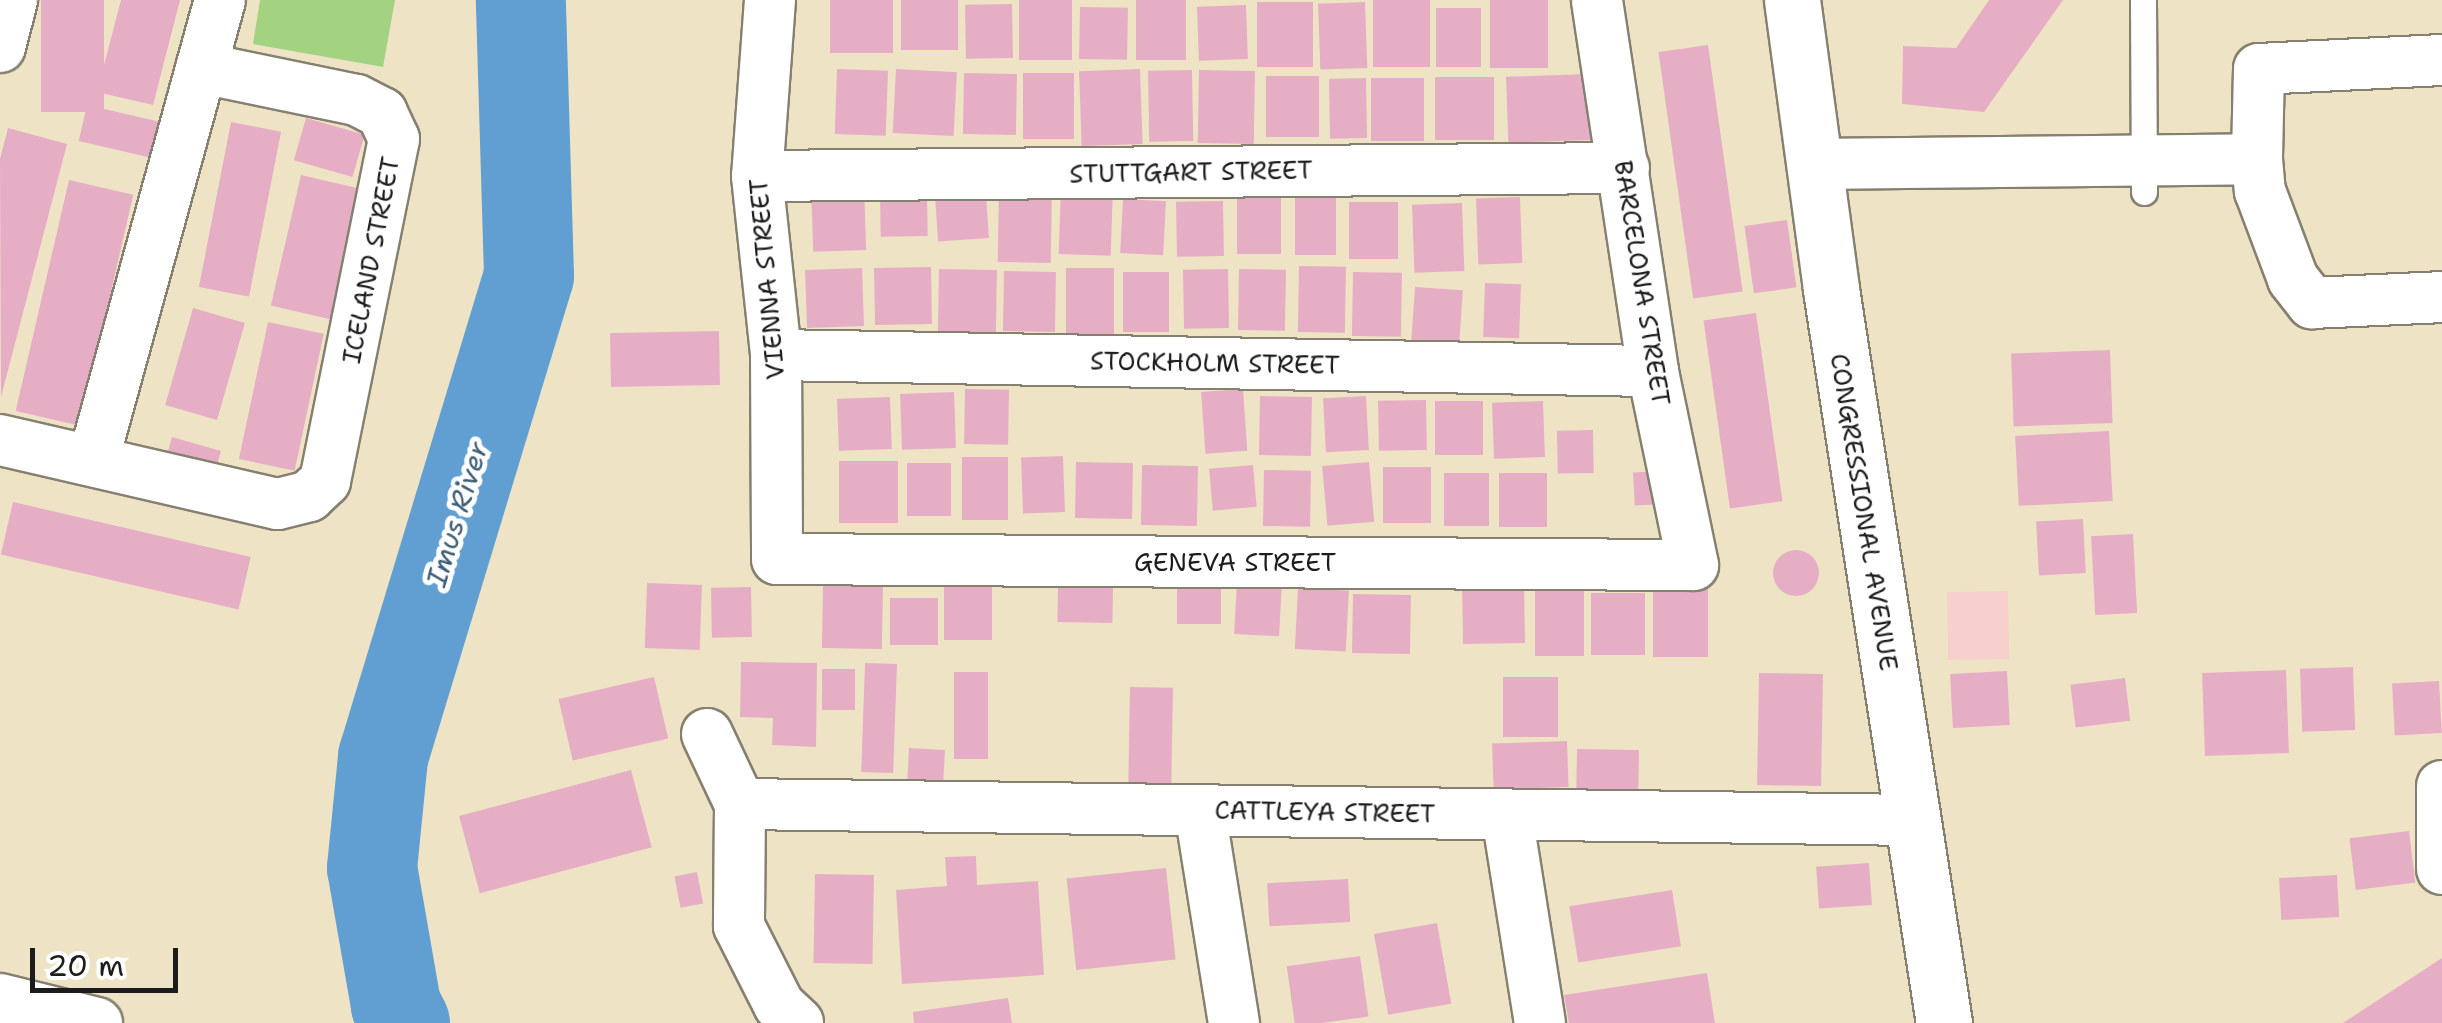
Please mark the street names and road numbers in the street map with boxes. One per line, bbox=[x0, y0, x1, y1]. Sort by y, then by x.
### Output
street label: ICELAND STREET bbox=[336, 154, 406, 366]
street label: STUTTGART STREET bbox=[1069, 155, 1313, 189]
street label: BARCELONA STREET bbox=[1608, 158, 1676, 408]
street label: VIENNA STREET bbox=[743, 177, 791, 381]
street label: STOCKHOLM STREET bbox=[1090, 346, 1340, 380]
street label: CONGRESSIONAL AVENUE bbox=[1824, 351, 1904, 673]
street label: GENEVA STREET bbox=[1134, 547, 1336, 577]
street label: CATTLEYA STREET bbox=[1214, 795, 1436, 829]

